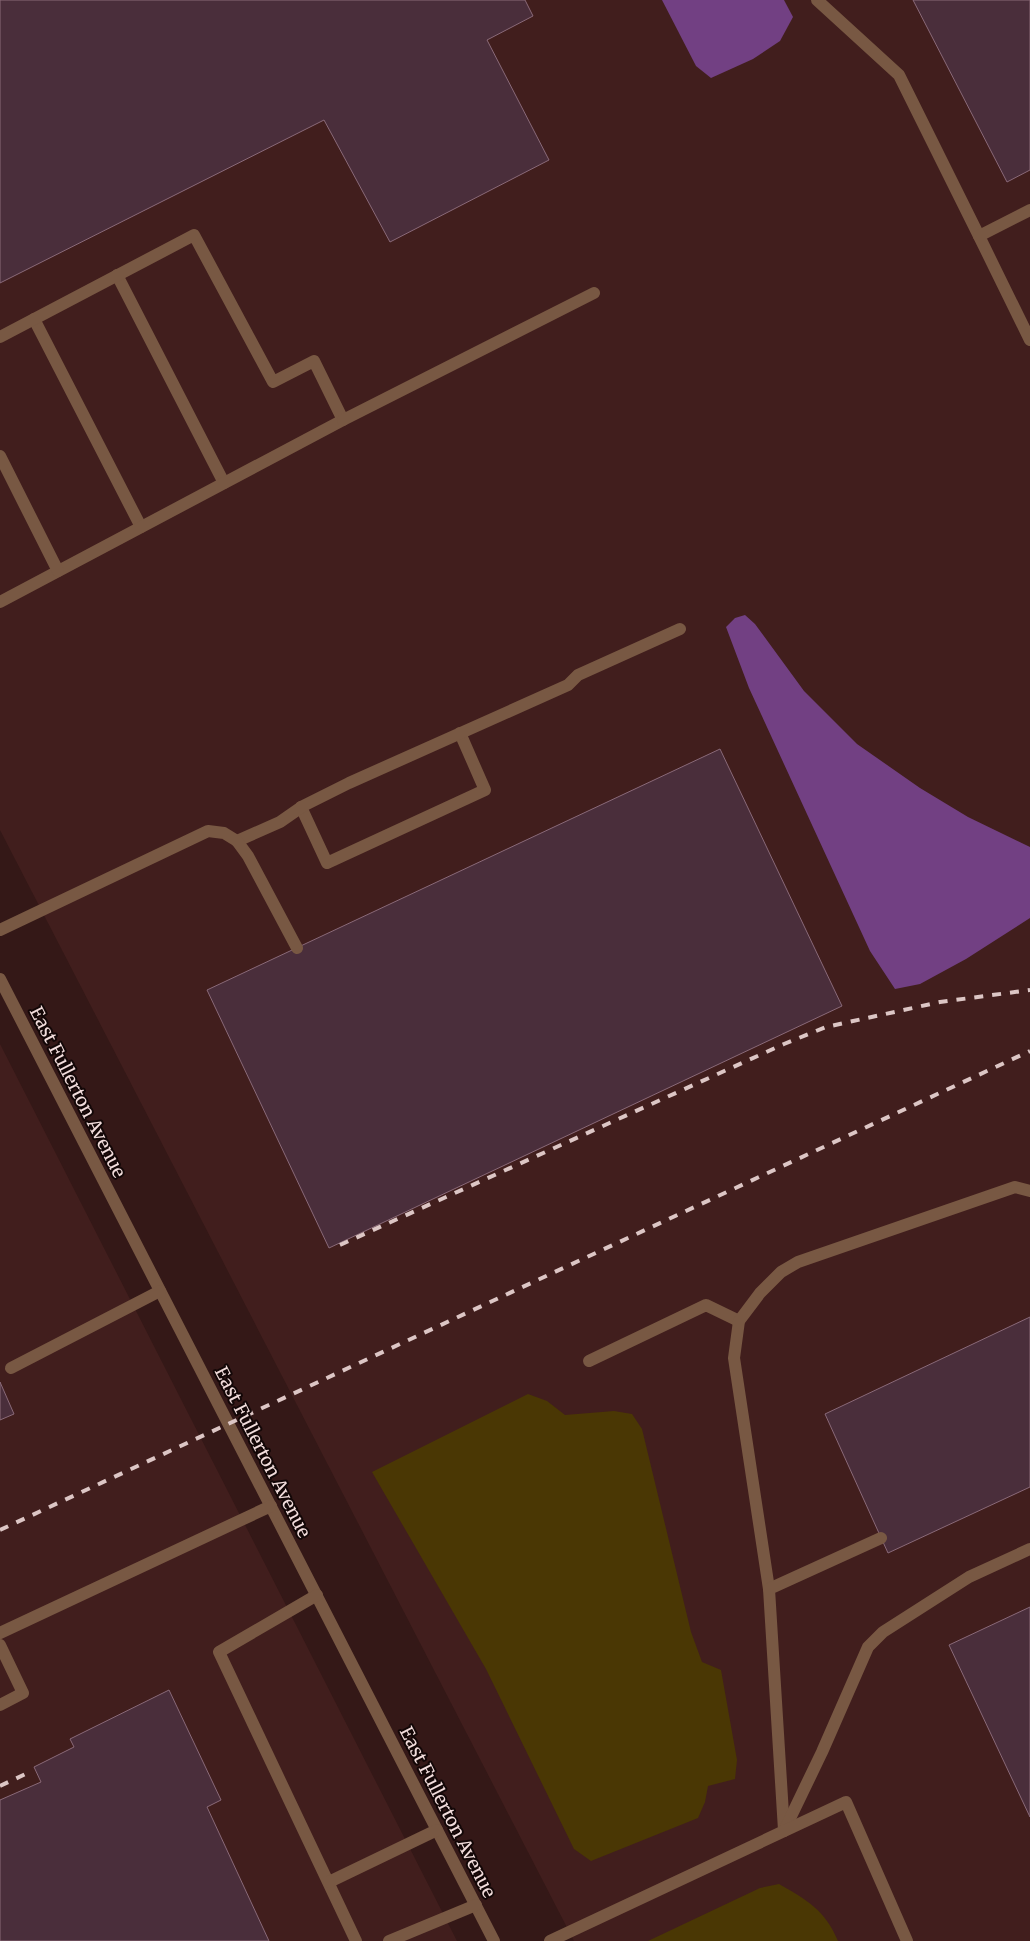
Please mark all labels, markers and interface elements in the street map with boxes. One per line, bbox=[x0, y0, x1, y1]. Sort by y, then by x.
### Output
street label: East Fullerton Avenue bbox=[25, 1003, 131, 1181]
street label: East Fullerton Avenue bbox=[210, 1363, 316, 1541]
street label: East Fullerton Avenue bbox=[395, 1723, 501, 1901]

